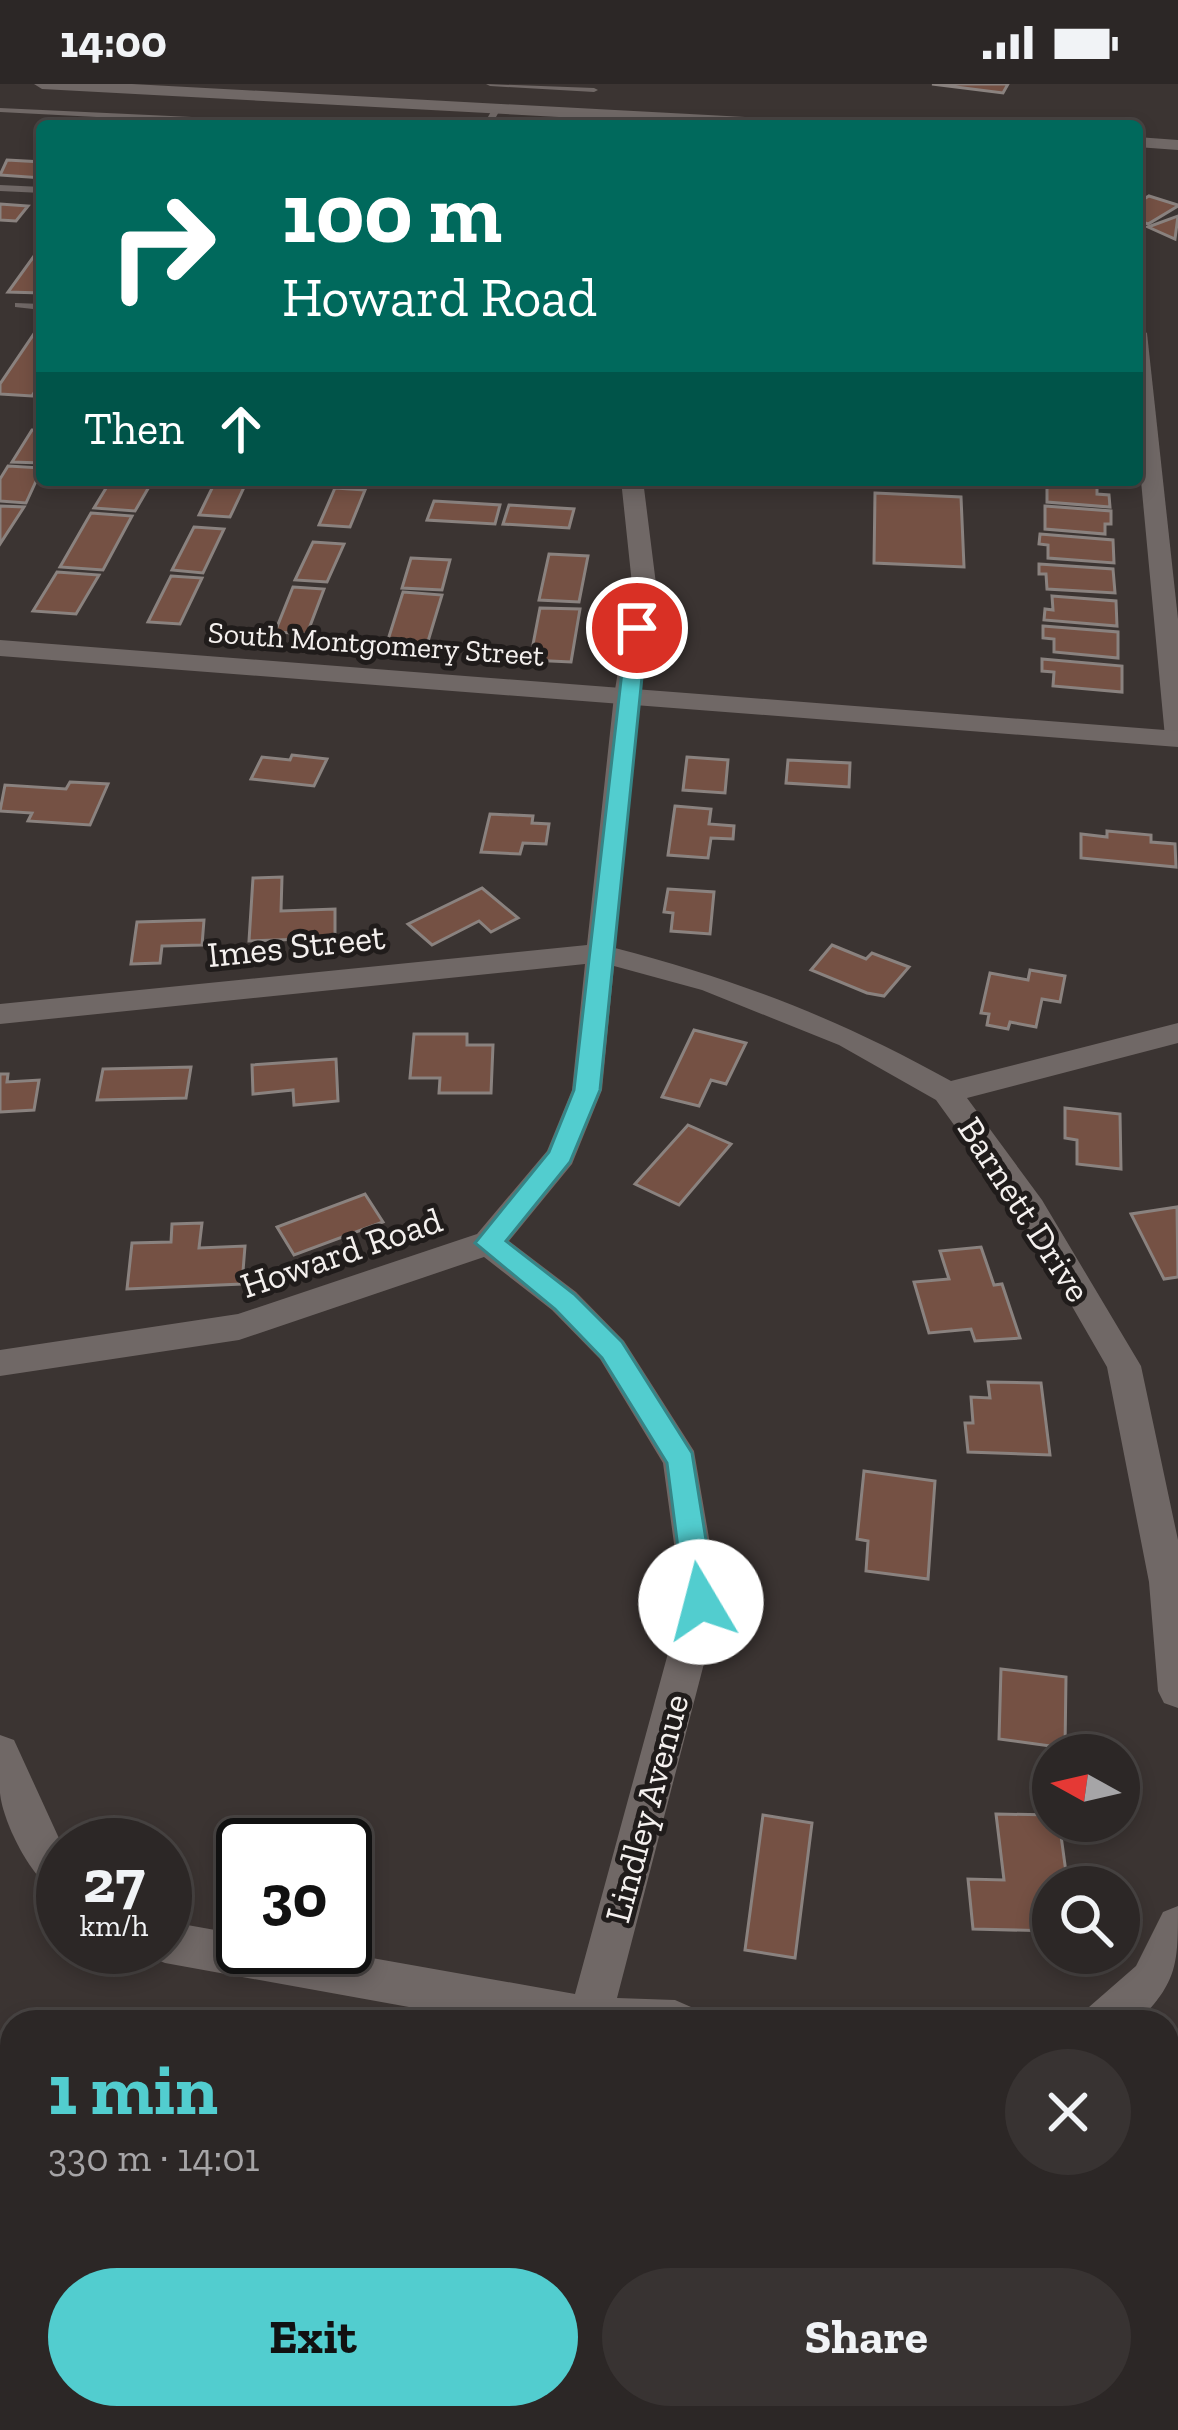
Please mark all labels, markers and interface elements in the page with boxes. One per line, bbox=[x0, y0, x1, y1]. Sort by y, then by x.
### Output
text: 14:00 bbox=[60, 15, 167, 69]
text: 100 m bbox=[282, 163, 502, 264]
icon: right bbox=[84, 168, 240, 324]
text: Howard Road bbox=[282, 265, 597, 330]
icon: ahead bbox=[208, 396, 274, 462]
text: Then bbox=[84, 402, 184, 456]
pin bbox=[586, 577, 688, 679]
icon: arrive bbox=[604, 595, 670, 661]
street label: South Montgomery Street bbox=[207, 614, 545, 674]
street label: Imes Street bbox=[205, 915, 388, 976]
street label: Barnett Drive bbox=[949, 1109, 1100, 1310]
street label: Howard Road bbox=[235, 1198, 448, 1307]
position arrow bbox=[638, 1539, 764, 1665]
street label: Lindley Avenue bbox=[595, 1689, 698, 1927]
north arrow bbox=[1032, 1734, 1140, 1842]
map controls bbox=[1032, 1734, 1140, 1974]
speed limit sign: 30 bbox=[216, 1818, 372, 1974]
text: 27 bbox=[83, 1845, 145, 1917]
button: search bbox=[1032, 1866, 1140, 1974]
text: km/h bbox=[80, 1908, 148, 1944]
text: 1 min bbox=[48, 2046, 218, 2132]
button: close bbox=[1005, 2049, 1131, 2175]
text: 330 m · 14:01 bbox=[48, 2134, 260, 2181]
button: Exit bbox=[48, 2268, 578, 2406]
button: Share bbox=[602, 2268, 1131, 2406]

